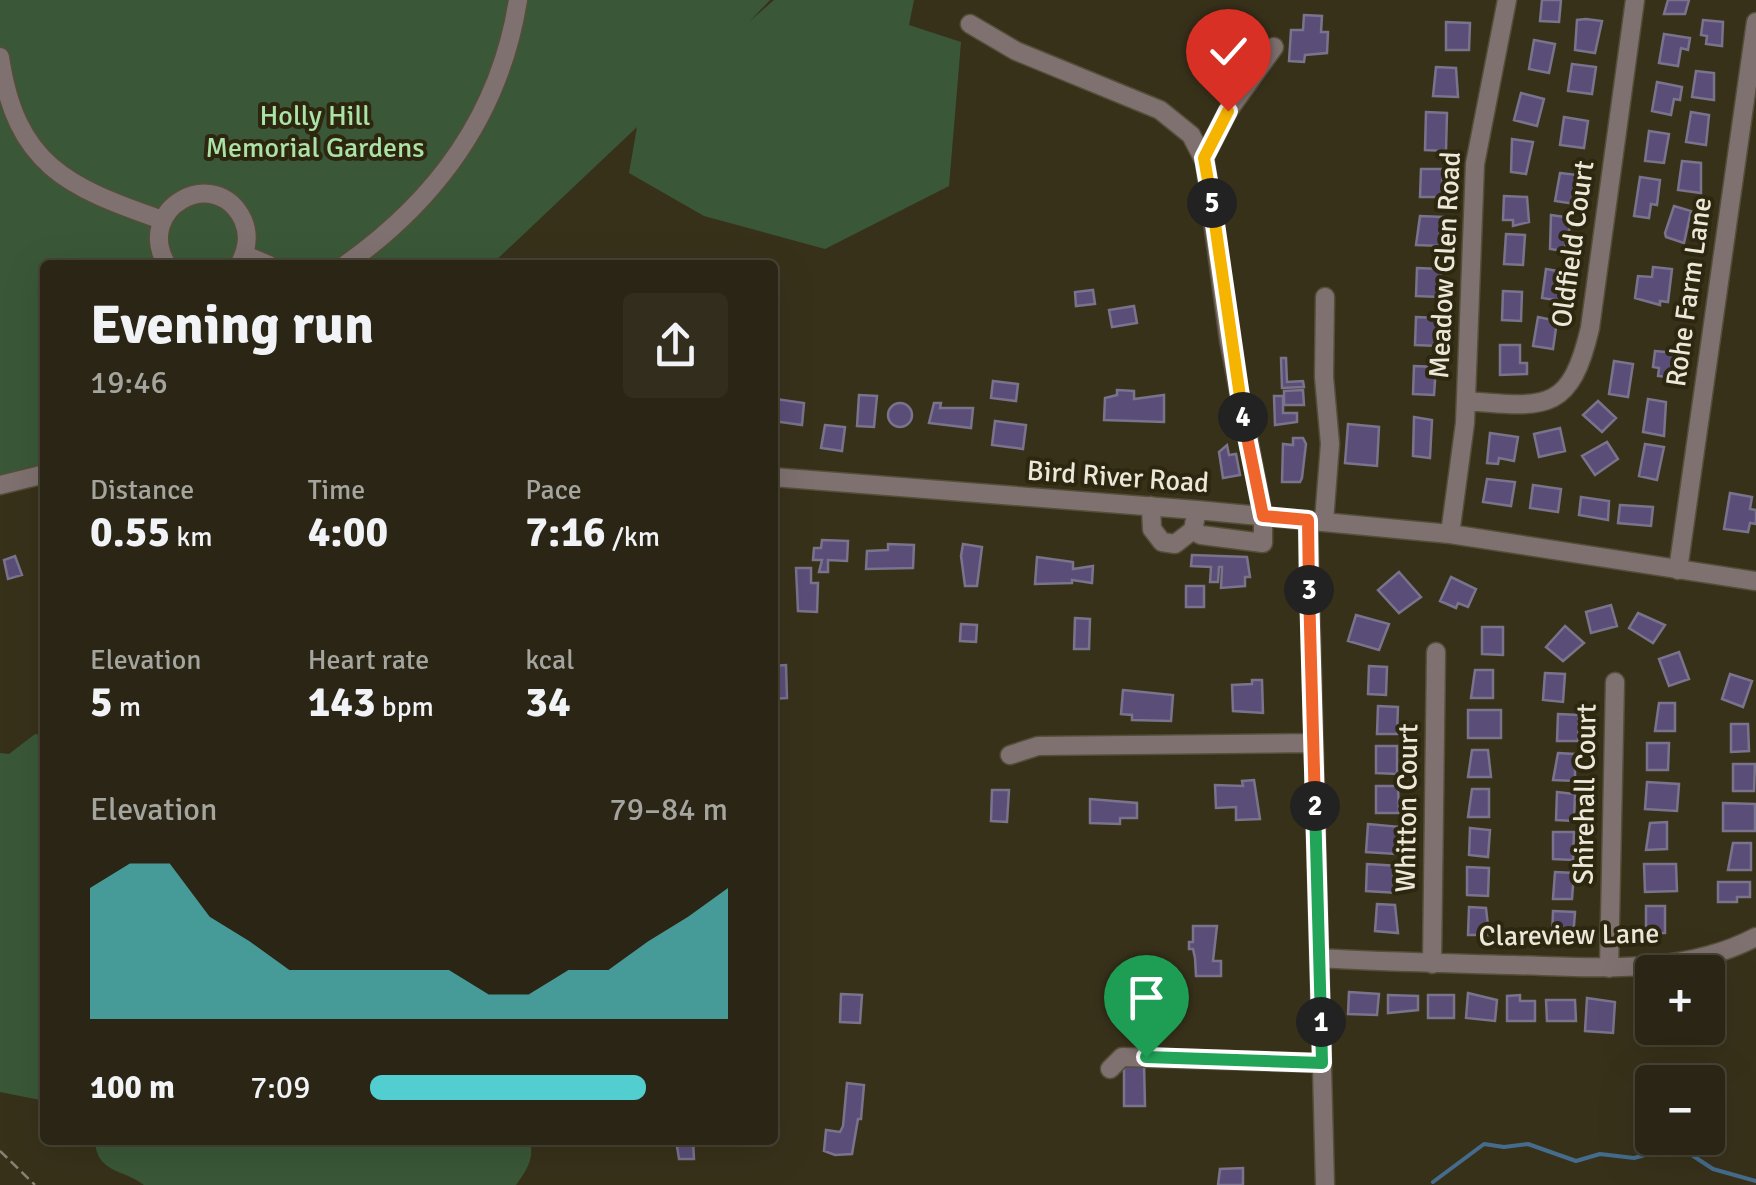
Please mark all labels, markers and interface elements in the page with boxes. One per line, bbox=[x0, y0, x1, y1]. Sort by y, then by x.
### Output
pin bbox=[1186, 9, 1271, 112]
icon: check bbox=[1201, 24, 1256, 79]
park label: Holly Hill Memorial Gardens bbox=[205, 99, 425, 165]
street label: Meadow Glen Road bbox=[1422, 150, 1468, 380]
street label: Oldfield Court bbox=[1544, 158, 1602, 330]
pin: 5 bbox=[1187, 178, 1237, 228]
text: 5 bbox=[1204, 186, 1220, 220]
street label: Rohe Farm Lane bbox=[1659, 195, 1719, 389]
text: Evening run bbox=[90, 291, 374, 359]
button: share bbox=[623, 293, 728, 398]
text: 19:46 bbox=[90, 363, 168, 402]
pin: 4 bbox=[1218, 392, 1268, 442]
text: 4 bbox=[1235, 400, 1251, 434]
street label: Bird River Road bbox=[1026, 454, 1210, 500]
text: Distance bbox=[90, 473, 194, 507]
text: Time bbox=[308, 473, 365, 507]
text: Pace bbox=[525, 473, 582, 507]
text: 0.55 bbox=[90, 507, 170, 558]
text: 4:00 bbox=[308, 507, 388, 558]
text: 7:16 bbox=[525, 507, 606, 558]
text: km bbox=[170, 520, 213, 554]
text: /km bbox=[606, 520, 660, 554]
pin: 3 bbox=[1284, 565, 1334, 615]
text: 3 bbox=[1301, 573, 1317, 607]
text: Elevation bbox=[90, 643, 202, 677]
text: Heart rate bbox=[308, 643, 429, 677]
text: kcal bbox=[525, 643, 574, 677]
text: 5 bbox=[90, 677, 113, 728]
text: 143 bbox=[308, 677, 376, 728]
text: 34 bbox=[525, 677, 571, 728]
text: m bbox=[113, 690, 141, 724]
text: bpm bbox=[376, 690, 434, 724]
street label: Shirehall Court bbox=[1566, 703, 1604, 885]
street label: Whitton Court bbox=[1389, 723, 1425, 893]
pin: 2 bbox=[1290, 781, 1340, 831]
text: 2 bbox=[1307, 789, 1323, 823]
text: Elevation bbox=[90, 790, 217, 829]
text: 79–84 m bbox=[609, 790, 728, 829]
street label: Clareview Lane bbox=[1478, 916, 1660, 954]
pin bbox=[1104, 955, 1189, 1058]
map controls bbox=[1635, 955, 1725, 1155]
button: + bbox=[1635, 955, 1725, 1045]
icon: arrive bbox=[1119, 970, 1174, 1025]
pin: 1 bbox=[1296, 997, 1346, 1047]
text: 1 bbox=[1313, 1005, 1329, 1039]
button: − bbox=[1635, 1065, 1725, 1155]
text: 100 m bbox=[90, 1068, 175, 1107]
text: 7:09 bbox=[250, 1068, 310, 1107]

